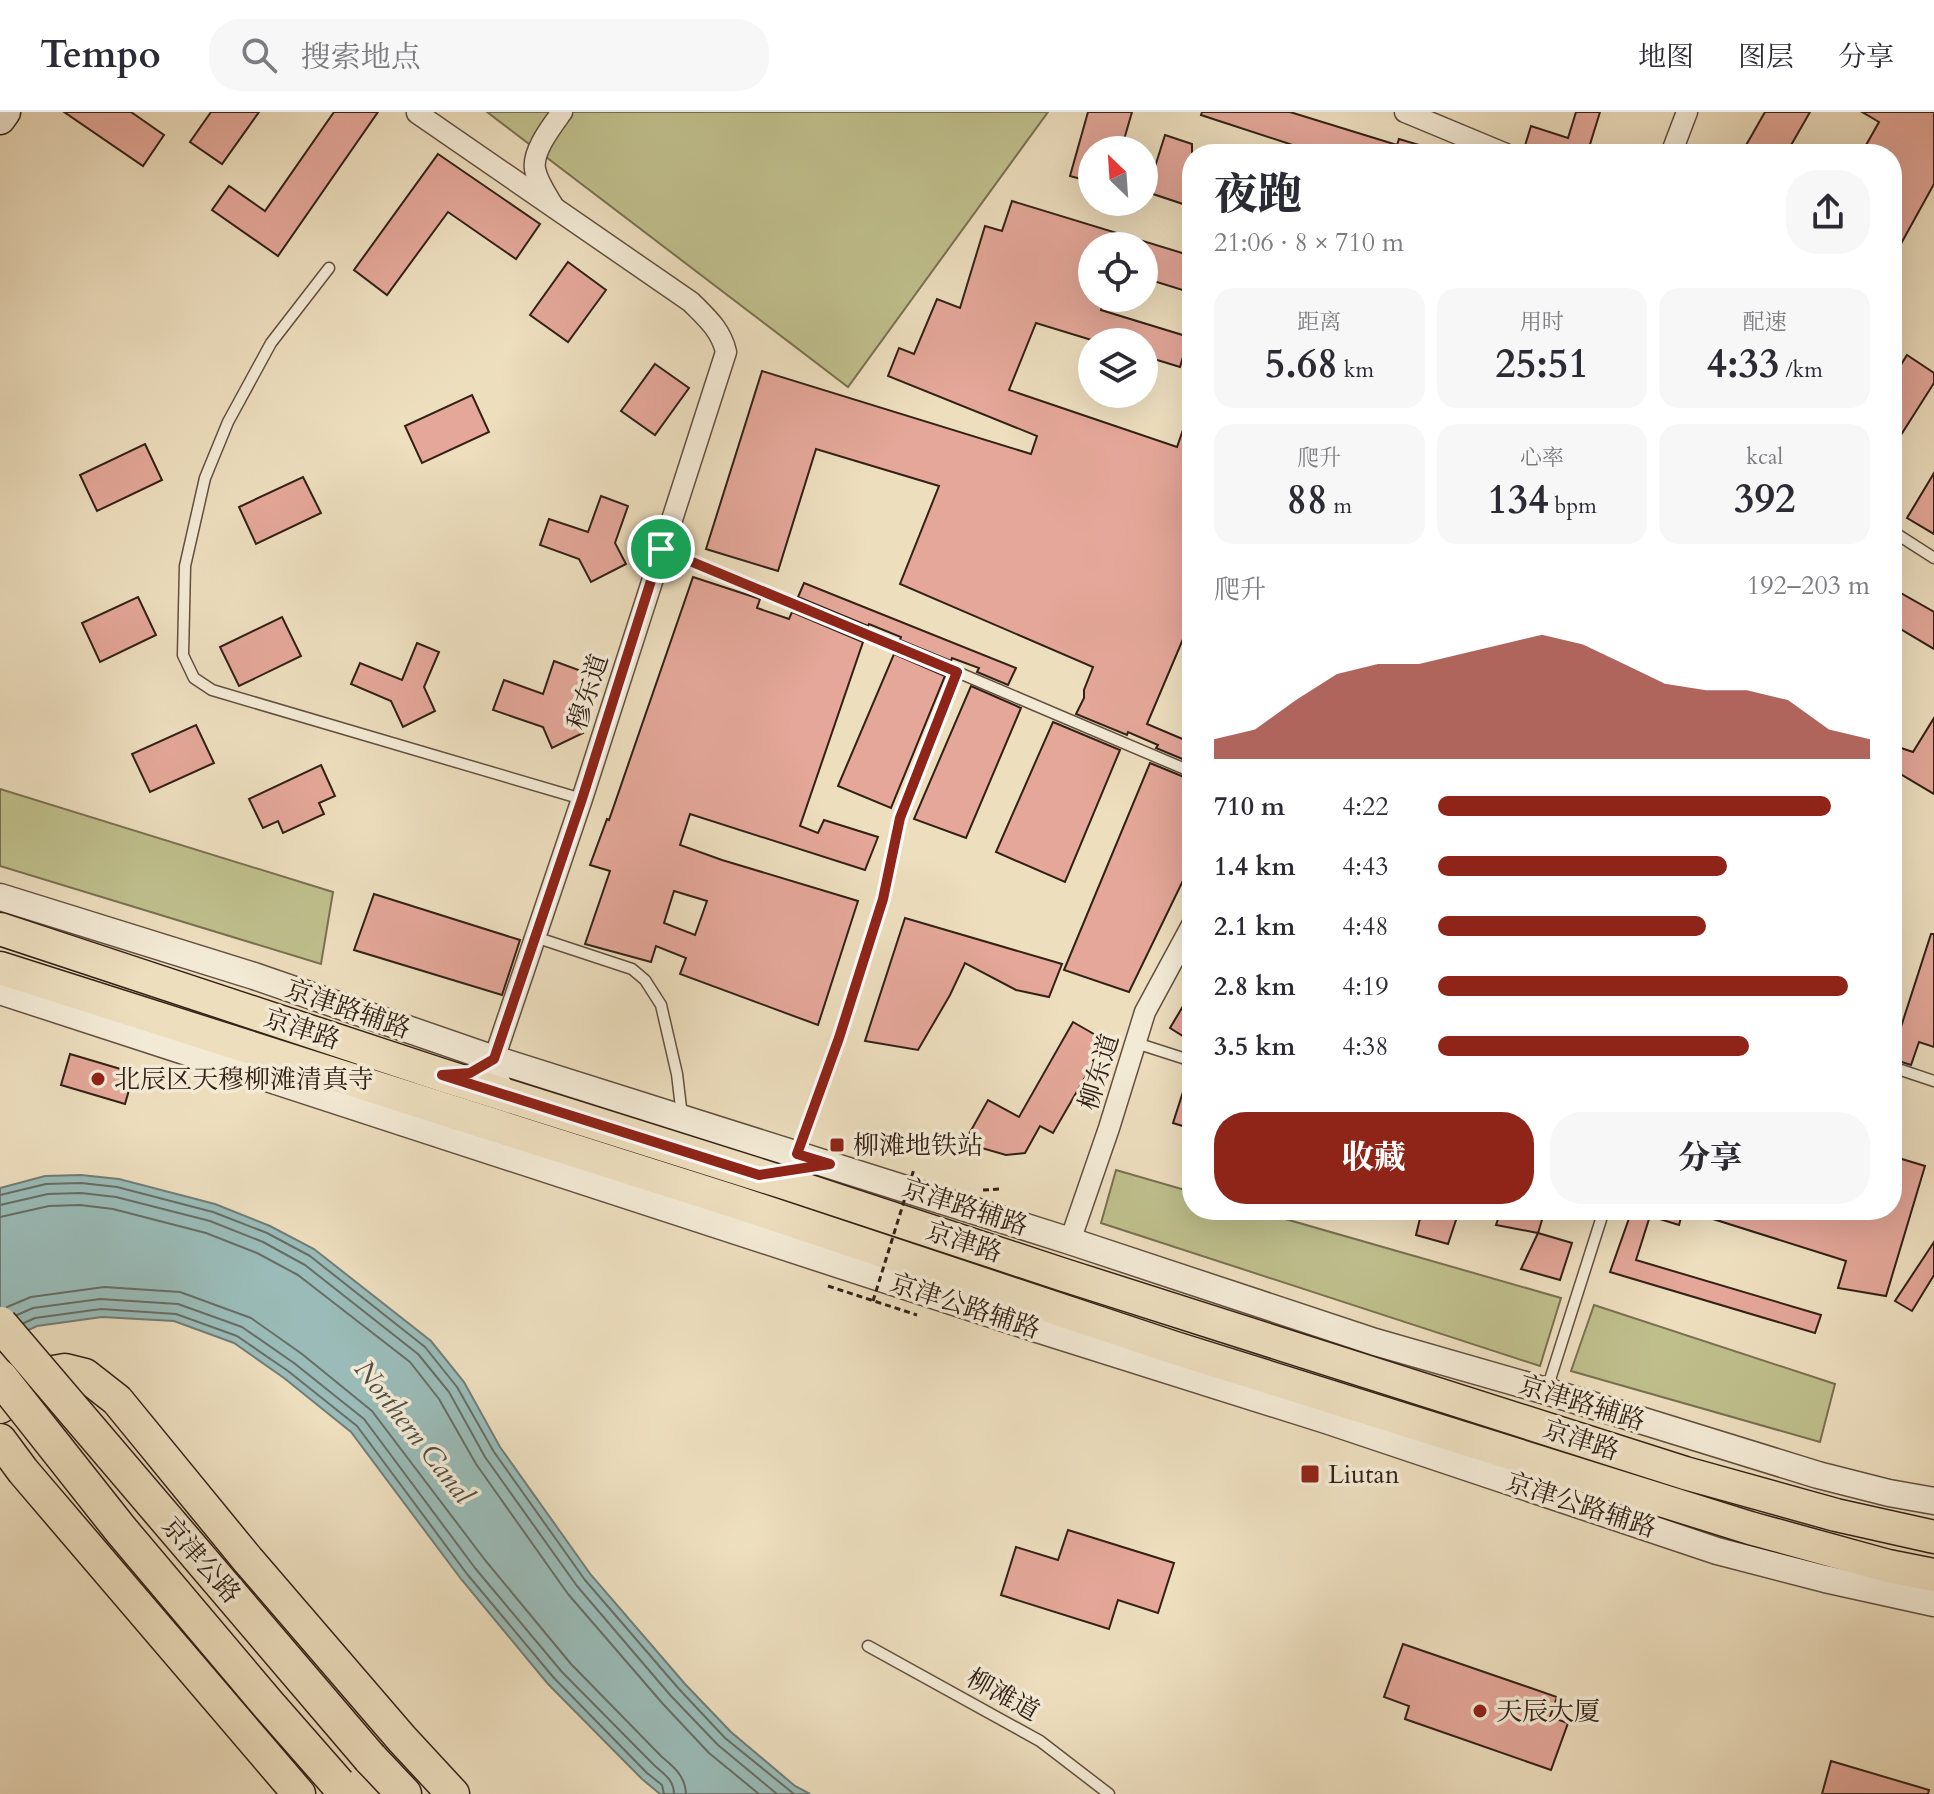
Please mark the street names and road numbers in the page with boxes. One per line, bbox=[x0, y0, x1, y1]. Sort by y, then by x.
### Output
street label: 穆东道 bbox=[559, 649, 617, 735]
street label: 京津路辅路 bbox=[281, 973, 415, 1045]
street label: 京津路 bbox=[260, 1002, 344, 1056]
street label: 柳东道 bbox=[1071, 1030, 1127, 1114]
street label: 京津路辅路 bbox=[898, 1172, 1032, 1242]
street label: 京津路 bbox=[922, 1215, 1006, 1269]
street label: 京津公路辅路 bbox=[885, 1265, 1045, 1347]
street label: 京津路辅路 bbox=[1515, 1367, 1649, 1439]
street label: 京津路 bbox=[1538, 1411, 1624, 1469]
street label: 京津公路辅路 bbox=[1501, 1464, 1661, 1546]
street label: 京津公路 bbox=[154, 1509, 248, 1611]
street label: 柳滩道 bbox=[960, 1661, 1046, 1729]

